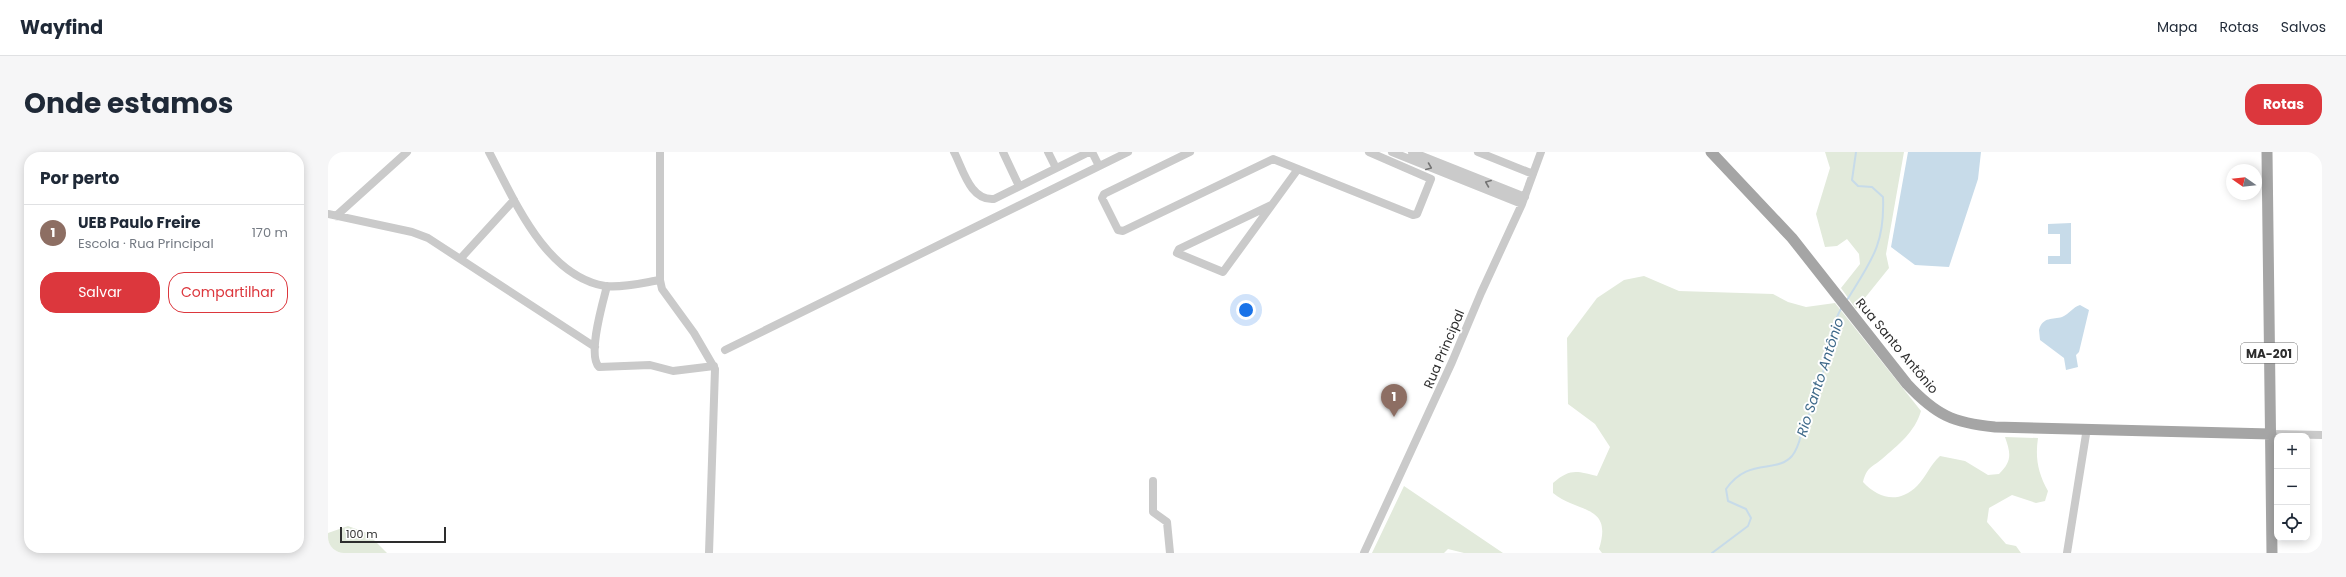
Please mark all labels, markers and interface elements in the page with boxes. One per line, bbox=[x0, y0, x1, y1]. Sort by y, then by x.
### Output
text: Wayfind bbox=[20, 14, 103, 41]
text: Mapa bbox=[2157, 17, 2197, 37]
text: Rotas bbox=[2219, 17, 2259, 37]
text: Salvos bbox=[2281, 17, 2326, 37]
text: Onde estamos bbox=[24, 84, 233, 123]
button: Rotas bbox=[2245, 84, 2322, 125]
one-way arrow bbox=[1425, 162, 1432, 170]
north arrow bbox=[2226, 164, 2262, 200]
text: Por perto bbox=[40, 166, 119, 190]
one-way arrow bbox=[1485, 179, 1492, 187]
text: UEB Paulo Freire bbox=[78, 212, 201, 233]
text: 1 bbox=[51, 223, 55, 242]
text: 170 m bbox=[252, 223, 288, 242]
text: Escola · Rua Principal bbox=[78, 234, 214, 253]
button: Salvar bbox=[40, 272, 160, 313]
button: Compartilhar bbox=[168, 272, 288, 313]
street label: Rua Santo Antônio bbox=[1851, 294, 1943, 398]
your location bbox=[1236, 300, 1256, 320]
street label: Rua Principal bbox=[1419, 307, 1469, 391]
water label: Rio Santo Antônio bbox=[1791, 315, 1849, 439]
road number: MA-201 bbox=[2241, 343, 2297, 363]
pin: 1 bbox=[1381, 384, 1407, 417]
map controls bbox=[2274, 433, 2310, 541]
button: + bbox=[2274, 433, 2310, 469]
button: − bbox=[2274, 469, 2310, 505]
button: locate bbox=[2274, 505, 2310, 541]
scale bar bbox=[340, 525, 446, 544]
text: 100 m bbox=[346, 526, 378, 542]

